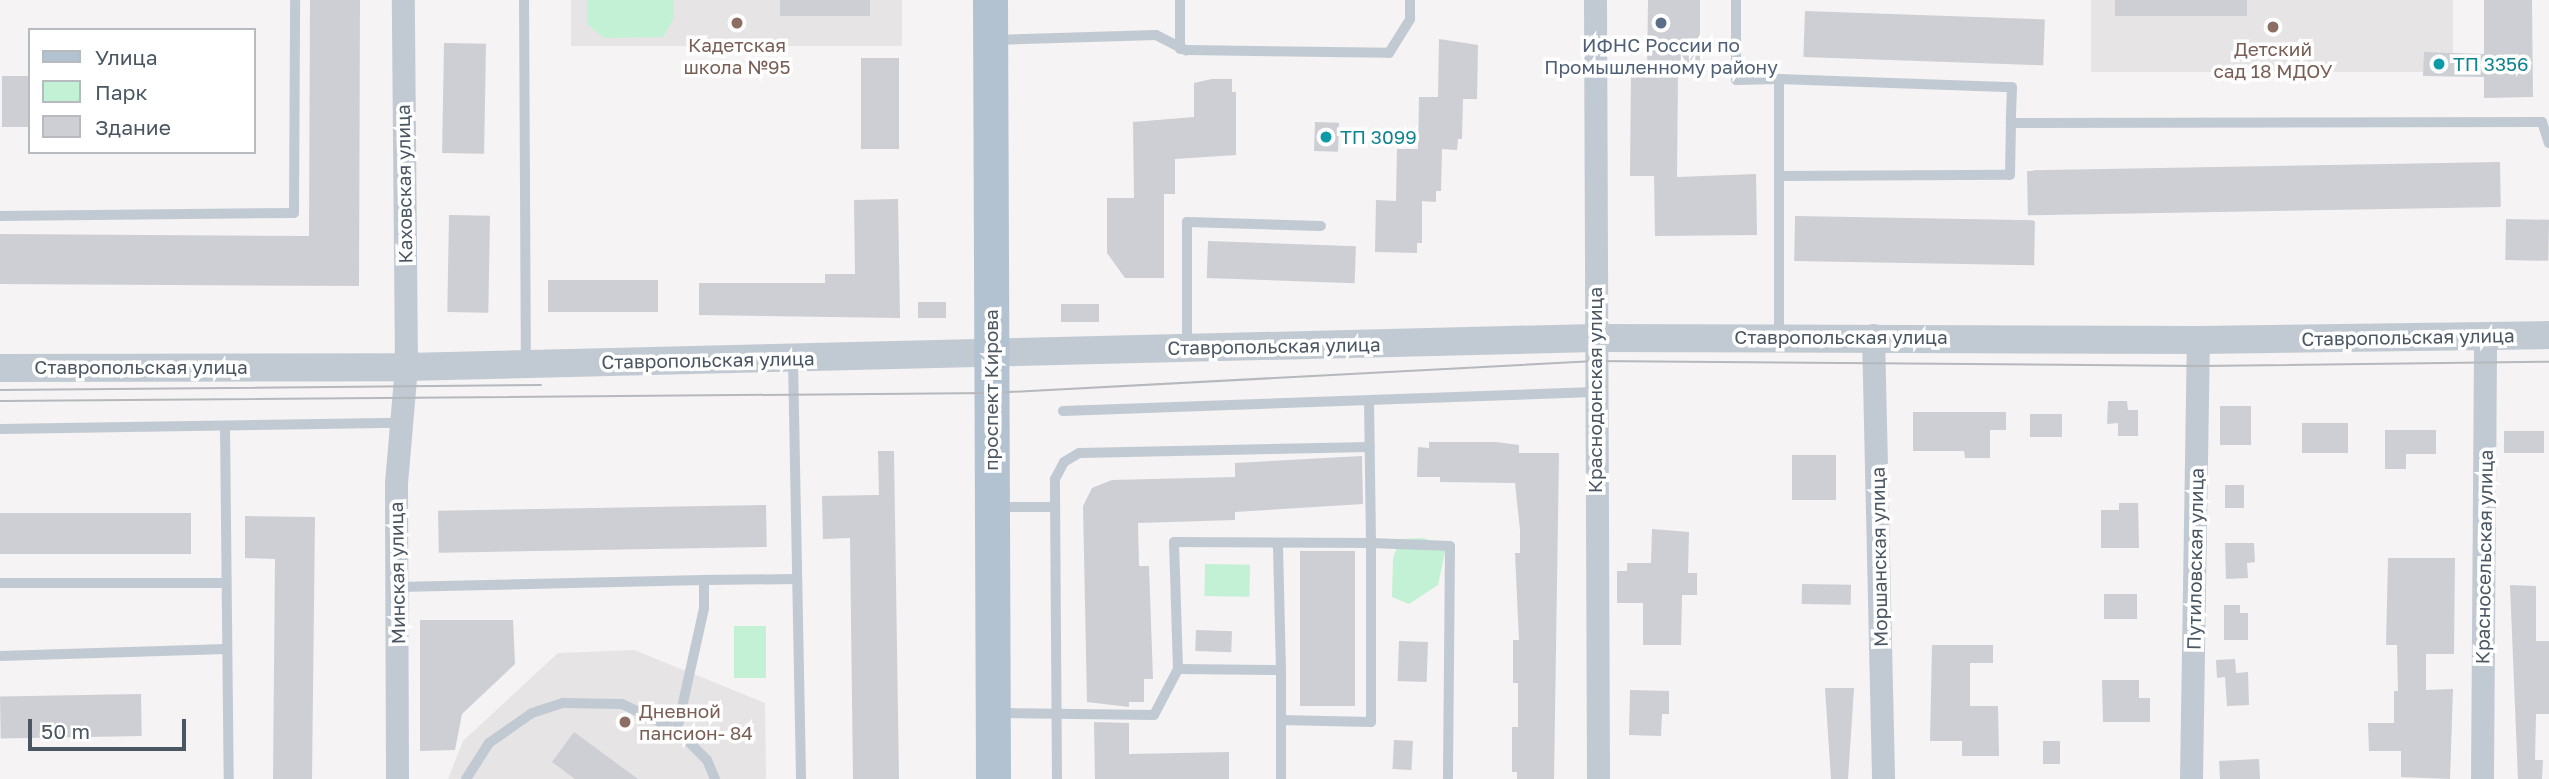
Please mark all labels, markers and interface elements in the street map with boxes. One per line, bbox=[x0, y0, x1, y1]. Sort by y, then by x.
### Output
marker: Кадетская школа №95 bbox=[729, 15, 745, 31]
marker: ИФНС России по Промышленному району bbox=[1653, 15, 1669, 31]
marker: Детский сад 18 МДОУ bbox=[2265, 19, 2281, 35]
legend bbox=[28, 28, 256, 154]
place label: Кадетская школа №95 bbox=[683, 34, 791, 78]
place label: ИФНС России по Промышленному району bbox=[1544, 34, 1778, 78]
place label: Детский сад 18 МДОУ bbox=[2213, 38, 2333, 82]
text: Улица bbox=[95, 44, 158, 70]
place label: ТП 3356 bbox=[2453, 53, 2529, 75]
marker: ТП 3356 bbox=[2431, 56, 2447, 72]
text: Парк bbox=[95, 79, 148, 105]
street label: Каховская улица bbox=[391, 104, 417, 264]
text: Здание bbox=[95, 114, 171, 140]
place label: ТП 3099 bbox=[1340, 126, 1417, 148]
marker: ТП 3099 bbox=[1318, 129, 1334, 145]
street label: Краснодонская улица bbox=[1584, 287, 1606, 493]
street label: проспект Кирова bbox=[980, 309, 1002, 471]
street label: Ставропольская улица bbox=[2301, 324, 2515, 350]
street label: Ставропольская улица bbox=[1734, 326, 1948, 348]
street label: Ставропольская улица bbox=[1167, 333, 1381, 359]
street label: Ставропольская улица bbox=[601, 347, 815, 373]
street label: Ставропольская улица bbox=[34, 356, 248, 378]
street label: Красносельская улица bbox=[2471, 450, 2497, 664]
street label: Моршанская улица bbox=[1866, 467, 1892, 647]
street label: Путиловская улица bbox=[2182, 468, 2208, 650]
street label: Минская улица bbox=[384, 502, 410, 644]
place label: Дневной пансион- 84 bbox=[639, 700, 753, 744]
scale bar bbox=[32, 706, 189, 750]
marker: Дневной пансион- 84 bbox=[617, 714, 633, 730]
text: 50 m bbox=[41, 718, 90, 744]

